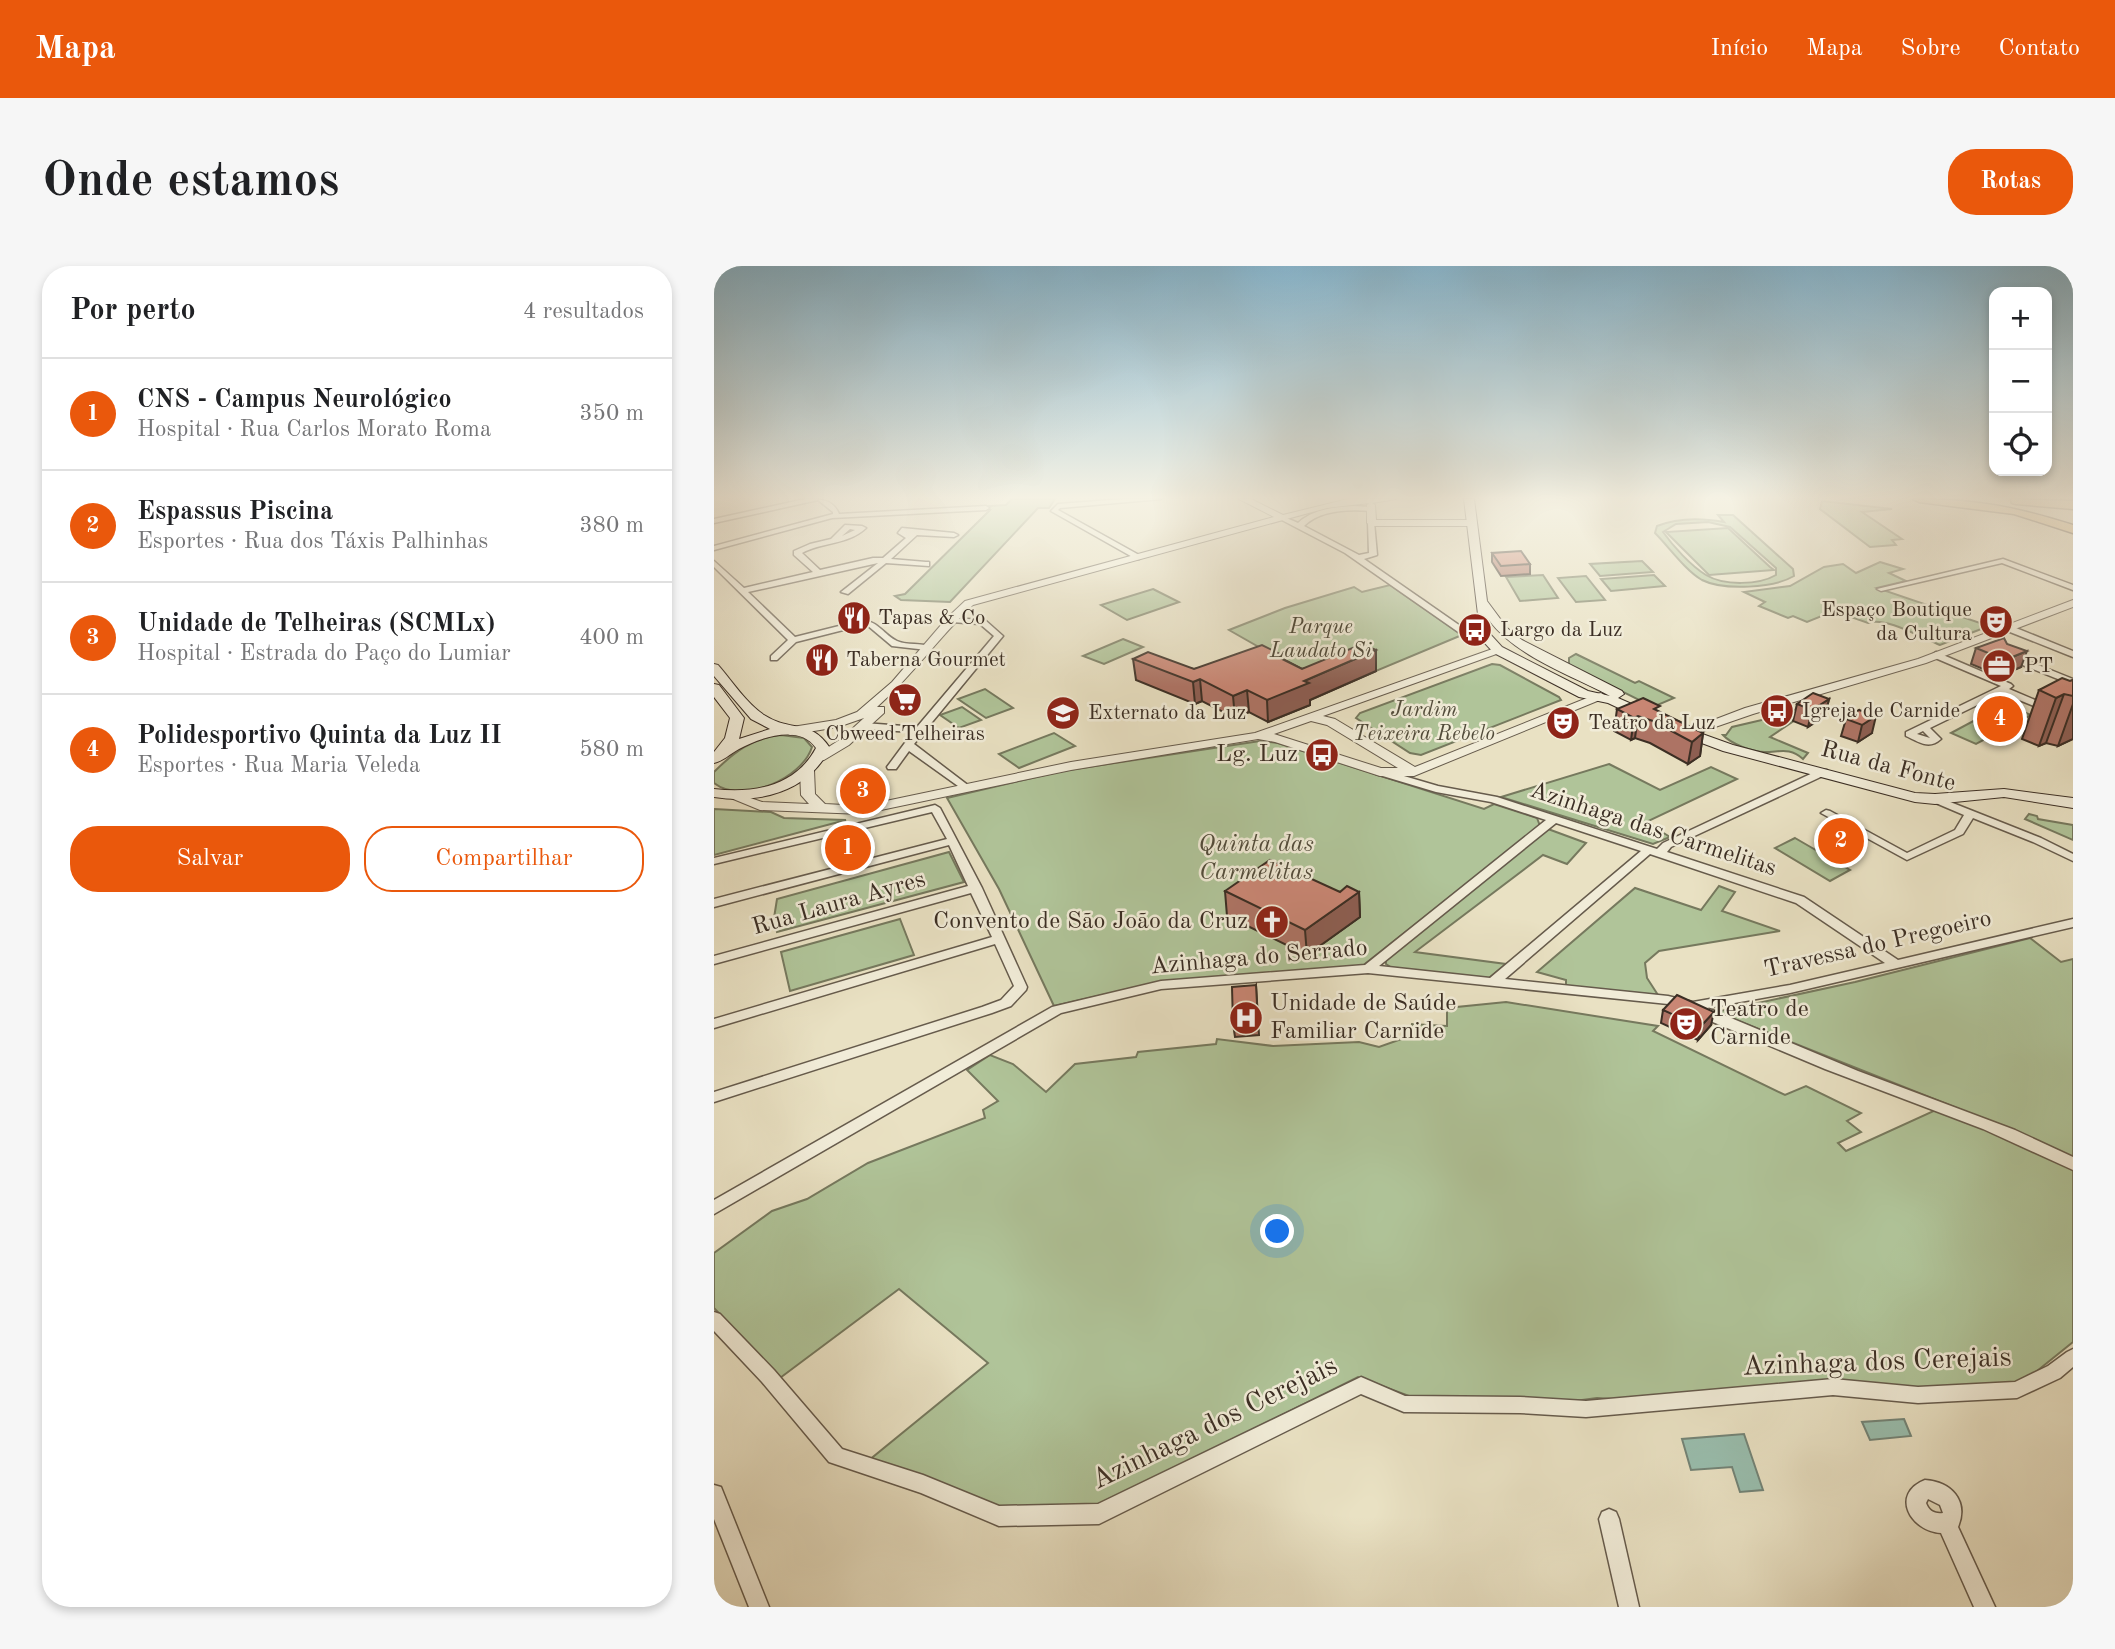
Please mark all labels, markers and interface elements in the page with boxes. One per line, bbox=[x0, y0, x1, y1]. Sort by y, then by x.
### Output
text: Mapa bbox=[35, 33, 116, 66]
text: Início bbox=[1711, 37, 1768, 61]
text: Mapa bbox=[1806, 37, 1863, 61]
text: Sobre bbox=[1901, 37, 1960, 61]
text: Contato bbox=[1998, 37, 2080, 61]
button: Rotas bbox=[1948, 149, 2073, 215]
text: Onde estamos bbox=[42, 158, 339, 207]
map controls bbox=[1989, 287, 2052, 476]
button: + bbox=[1989, 287, 2052, 350]
text: Por perto bbox=[70, 296, 196, 326]
text: 4 resultados bbox=[523, 300, 644, 323]
button: − bbox=[1989, 350, 2052, 413]
text: CNS - Campus Neurológico bbox=[137, 387, 452, 413]
text: 1 bbox=[86, 402, 100, 425]
text: 350 m bbox=[579, 402, 644, 425]
button: locate bbox=[1989, 413, 2052, 476]
text: Hospital · Rua Carlos Morato Roma bbox=[137, 418, 491, 441]
text: Espassus Piscina bbox=[137, 499, 333, 525]
text: 2 bbox=[86, 514, 100, 537]
text: 380 m bbox=[579, 514, 644, 537]
text: Esportes · Rua dos Táxis Palhinhas bbox=[137, 530, 488, 553]
restaurant icon: Tapas & Co bbox=[835, 599, 873, 637]
place label: Espaço Boutique da Cultura bbox=[1821, 600, 1972, 645]
theatre icon: Espaço Boutique da Cultura bbox=[1977, 603, 2015, 641]
place label: Tapas & Co bbox=[878, 608, 985, 629]
text: Unidade de Telheiras (SCMLx) bbox=[137, 611, 495, 637]
bus stop icon: Largo da Luz bbox=[1456, 611, 1494, 649]
park label: Parque Laudato Si bbox=[1269, 617, 1372, 662]
place label: Largo da Luz bbox=[1500, 620, 1622, 641]
text: 3 bbox=[86, 626, 100, 649]
text: 400 m bbox=[579, 626, 644, 649]
restaurant icon: Taberna Gourmet bbox=[803, 641, 841, 679]
text: Hospital · Estrada do Paço do Lumiar bbox=[137, 642, 511, 665]
office icon: PT bbox=[1980, 647, 2018, 685]
place label: Taberna Gourmet bbox=[846, 650, 1006, 671]
place label: PT bbox=[2024, 656, 2053, 677]
supermarket icon: Cbweed Telheiras bbox=[886, 681, 924, 719]
bus stop icon: Igreja de Carnide bbox=[1758, 692, 1796, 730]
pin: 4 bbox=[1977, 693, 2023, 745]
school or university icon: Externato da Luz bbox=[1044, 694, 1082, 732]
park label: Jardim Teixeira Rebelo bbox=[1353, 700, 1495, 745]
place label: Igreja de Carnide bbox=[1802, 701, 1960, 722]
place label: Externato da Luz bbox=[1088, 703, 1246, 724]
theatre icon: Teatro da Luz bbox=[1544, 704, 1582, 742]
place label: Teatro da Luz bbox=[1588, 713, 1716, 734]
text: Polidesportivo Quinta da Luz II bbox=[137, 723, 502, 749]
place label: Cbweed Telheiras bbox=[825, 724, 985, 745]
bus stop icon: Lg. Luz bbox=[1303, 736, 1341, 774]
street label: Rua da Fonte bbox=[1818, 737, 1958, 797]
text: 4 bbox=[86, 738, 100, 761]
text: 580 m bbox=[579, 738, 644, 761]
place label: Lg. Luz bbox=[1216, 743, 1298, 767]
text: Esportes · Rua Maria Veleda bbox=[137, 754, 420, 777]
pin: 3 bbox=[840, 765, 886, 817]
street label: Azinhaga das Carmelitas bbox=[1527, 779, 1779, 881]
pin: 2 bbox=[1818, 815, 1864, 867]
pin: 1 bbox=[825, 822, 871, 874]
button: Salvar bbox=[70, 826, 350, 892]
button: Compartilhar bbox=[364, 826, 644, 892]
park label: Quinta das Carmelitas bbox=[1198, 833, 1314, 885]
street label: Rua Laura Ayres bbox=[750, 868, 928, 940]
church icon: Convento de São João da Cruz bbox=[1253, 903, 1291, 941]
street label: Travessa do Pregoeiro bbox=[1762, 907, 1994, 983]
place label: Convento de São João da Cruz bbox=[933, 910, 1248, 934]
street label: Azinhaga do Serrado bbox=[1149, 937, 1369, 979]
place label: Unidade de Saúde Familiar Carnide bbox=[1270, 992, 1456, 1044]
place label: Teatro de Carnide bbox=[1710, 998, 1809, 1050]
hospital icon: Unidade de Saúde Familiar Carnide bbox=[1227, 999, 1265, 1037]
theatre icon: Teatro de Carnide bbox=[1667, 1005, 1705, 1043]
your location bbox=[1260, 1214, 1294, 1248]
street label: Azinhaga dos Cerejais bbox=[1742, 1344, 2012, 1382]
street label: Azinhaga dos Cerejais bbox=[1088, 1352, 1342, 1496]

